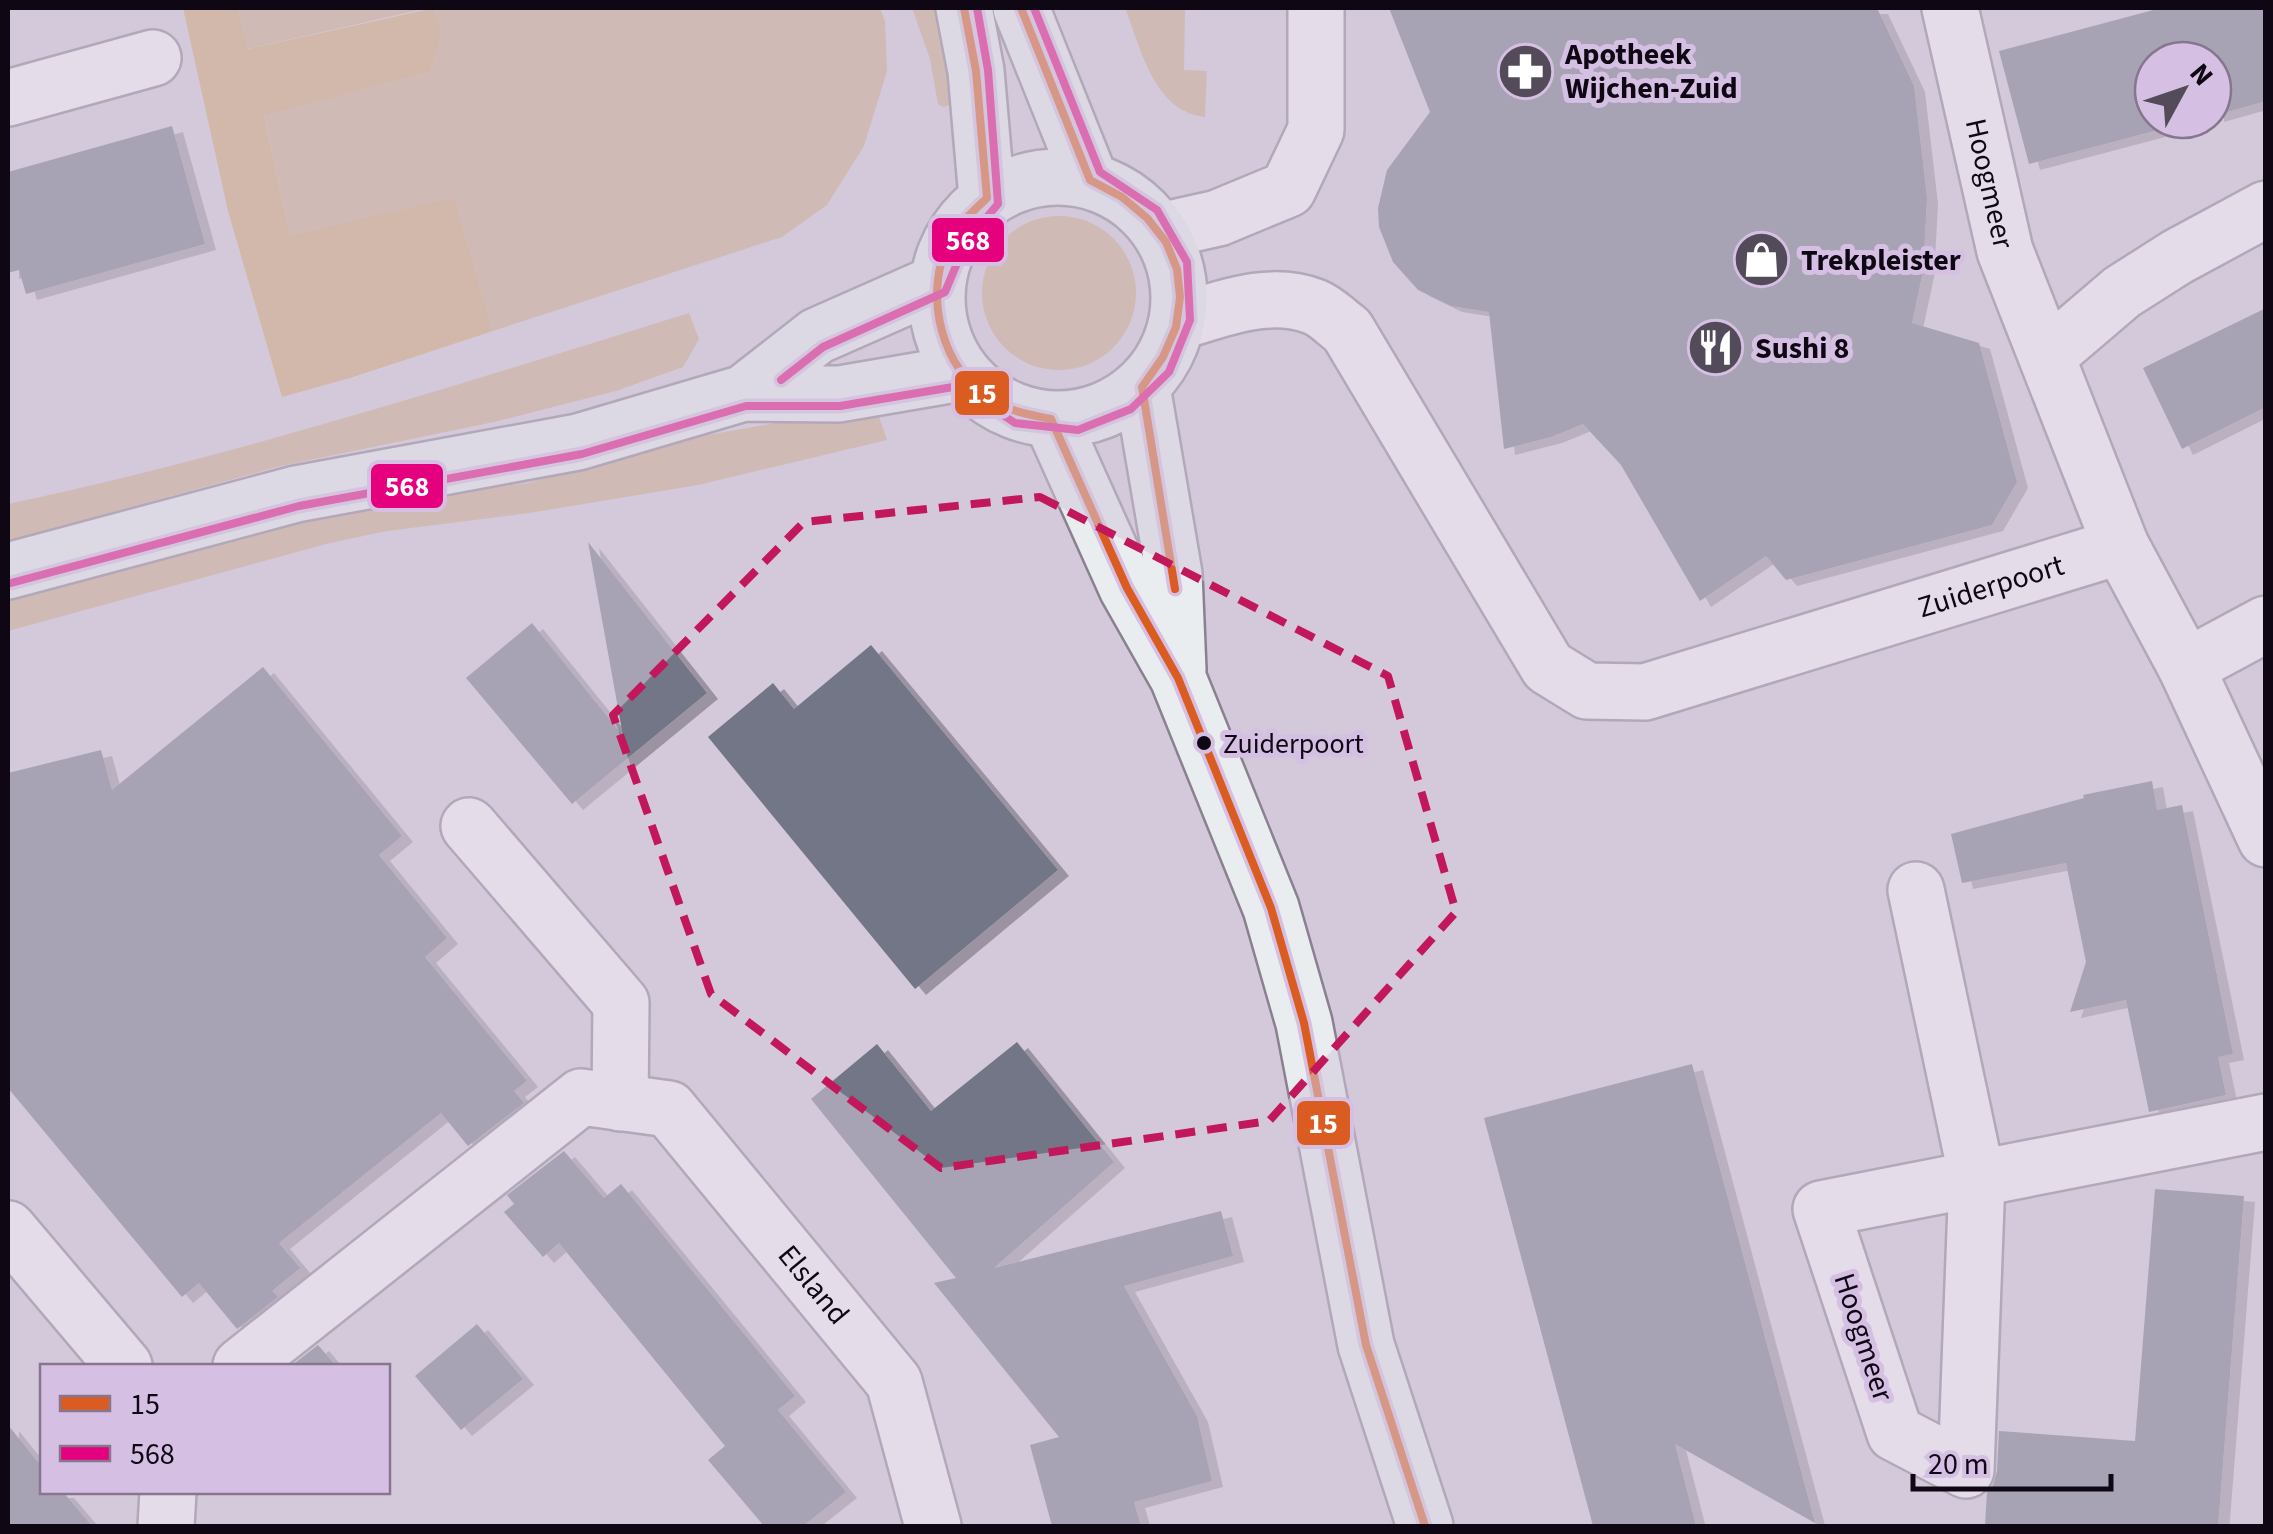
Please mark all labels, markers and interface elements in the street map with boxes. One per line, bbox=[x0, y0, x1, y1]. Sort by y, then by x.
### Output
place label: Apotheek Wijchen-Zuid bbox=[1564, 33, 1738, 110]
north arrow bbox=[2133, 40, 2233, 140]
pharmacy icon: Apotheek Wijchen-Zuid bbox=[1496, 41, 1556, 101]
text: N bbox=[2180, 55, 2223, 95]
street label: Hoogmeer bbox=[1954, 114, 2025, 253]
line badge: 568 bbox=[930, 216, 1006, 264]
text: 568 bbox=[946, 221, 990, 261]
shop icon: Trekpleister bbox=[1732, 230, 1792, 290]
place label: Trekpleister bbox=[1801, 239, 1961, 282]
restaurant icon: Sushi 8 bbox=[1686, 318, 1746, 378]
place label: Sushi 8 bbox=[1755, 327, 1849, 370]
line badge: 15 bbox=[953, 369, 1011, 417]
text: 15 bbox=[967, 374, 997, 414]
line badge: 568 bbox=[369, 462, 445, 510]
text: 568 bbox=[385, 467, 429, 507]
street label: Zuiderpoort bbox=[1912, 544, 2069, 629]
place label: Zuiderpoort bbox=[1223, 724, 1364, 764]
marker: Zuiderpoort bbox=[1194, 733, 1214, 753]
line badge: 15 bbox=[1295, 1099, 1352, 1147]
text: 15 bbox=[1308, 1104, 1338, 1144]
street label: Elsland bbox=[768, 1236, 859, 1334]
street label: Hoogmeer bbox=[1823, 1268, 1905, 1407]
legend bbox=[40, 1364, 390, 1494]
text: 15 bbox=[130, 1383, 160, 1426]
scale bar bbox=[1913, 1429, 2110, 1491]
text: 568 bbox=[130, 1433, 175, 1476]
text: 20 m bbox=[1928, 1443, 1989, 1486]

